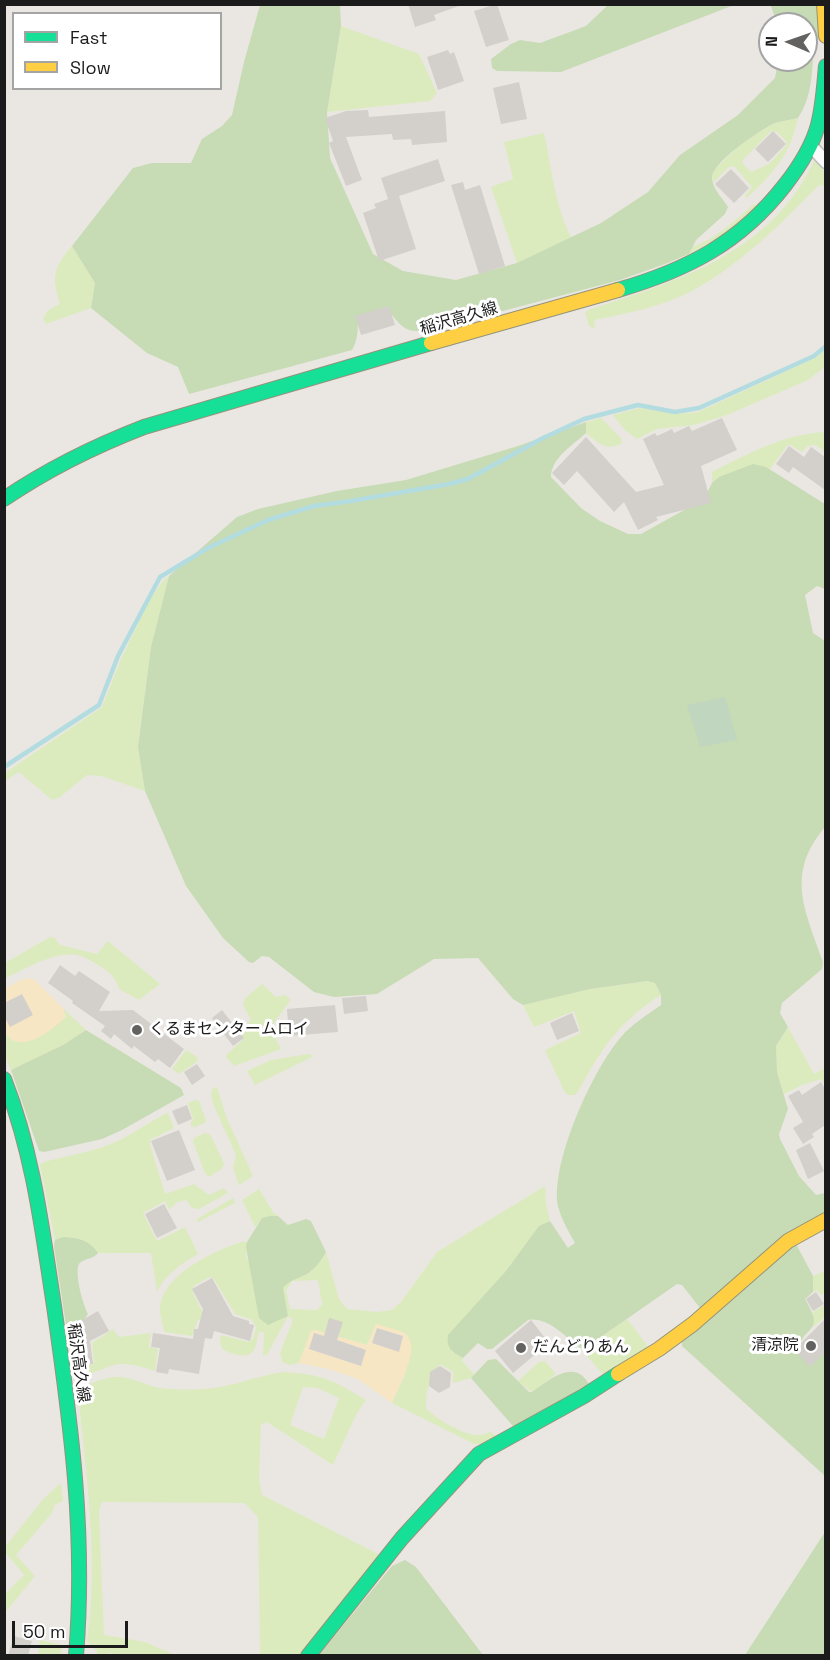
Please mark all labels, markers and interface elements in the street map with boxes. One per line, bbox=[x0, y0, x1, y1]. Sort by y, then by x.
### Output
legend bbox=[12, 12, 222, 90]
north arrow bbox=[758, 12, 818, 72]
text: Fast bbox=[70, 26, 107, 49]
text: N bbox=[761, 36, 782, 47]
text: Slow bbox=[70, 56, 111, 79]
street label: 稲沢高久線 bbox=[418, 299, 500, 339]
place label: くるまセンタームロイ bbox=[149, 1020, 309, 1040]
marker: くるまセンタームロイ bbox=[130, 1023, 144, 1037]
street label: 稲沢高久線 bbox=[63, 1322, 93, 1404]
place label: 清涼院 bbox=[751, 1336, 799, 1356]
place label: だんどりあん bbox=[533, 1338, 629, 1358]
marker: 清涼院 bbox=[804, 1339, 818, 1353]
marker: だんどりあん bbox=[514, 1341, 528, 1355]
scale bar bbox=[15, 1609, 130, 1647]
text: 50 m bbox=[23, 1620, 65, 1643]

